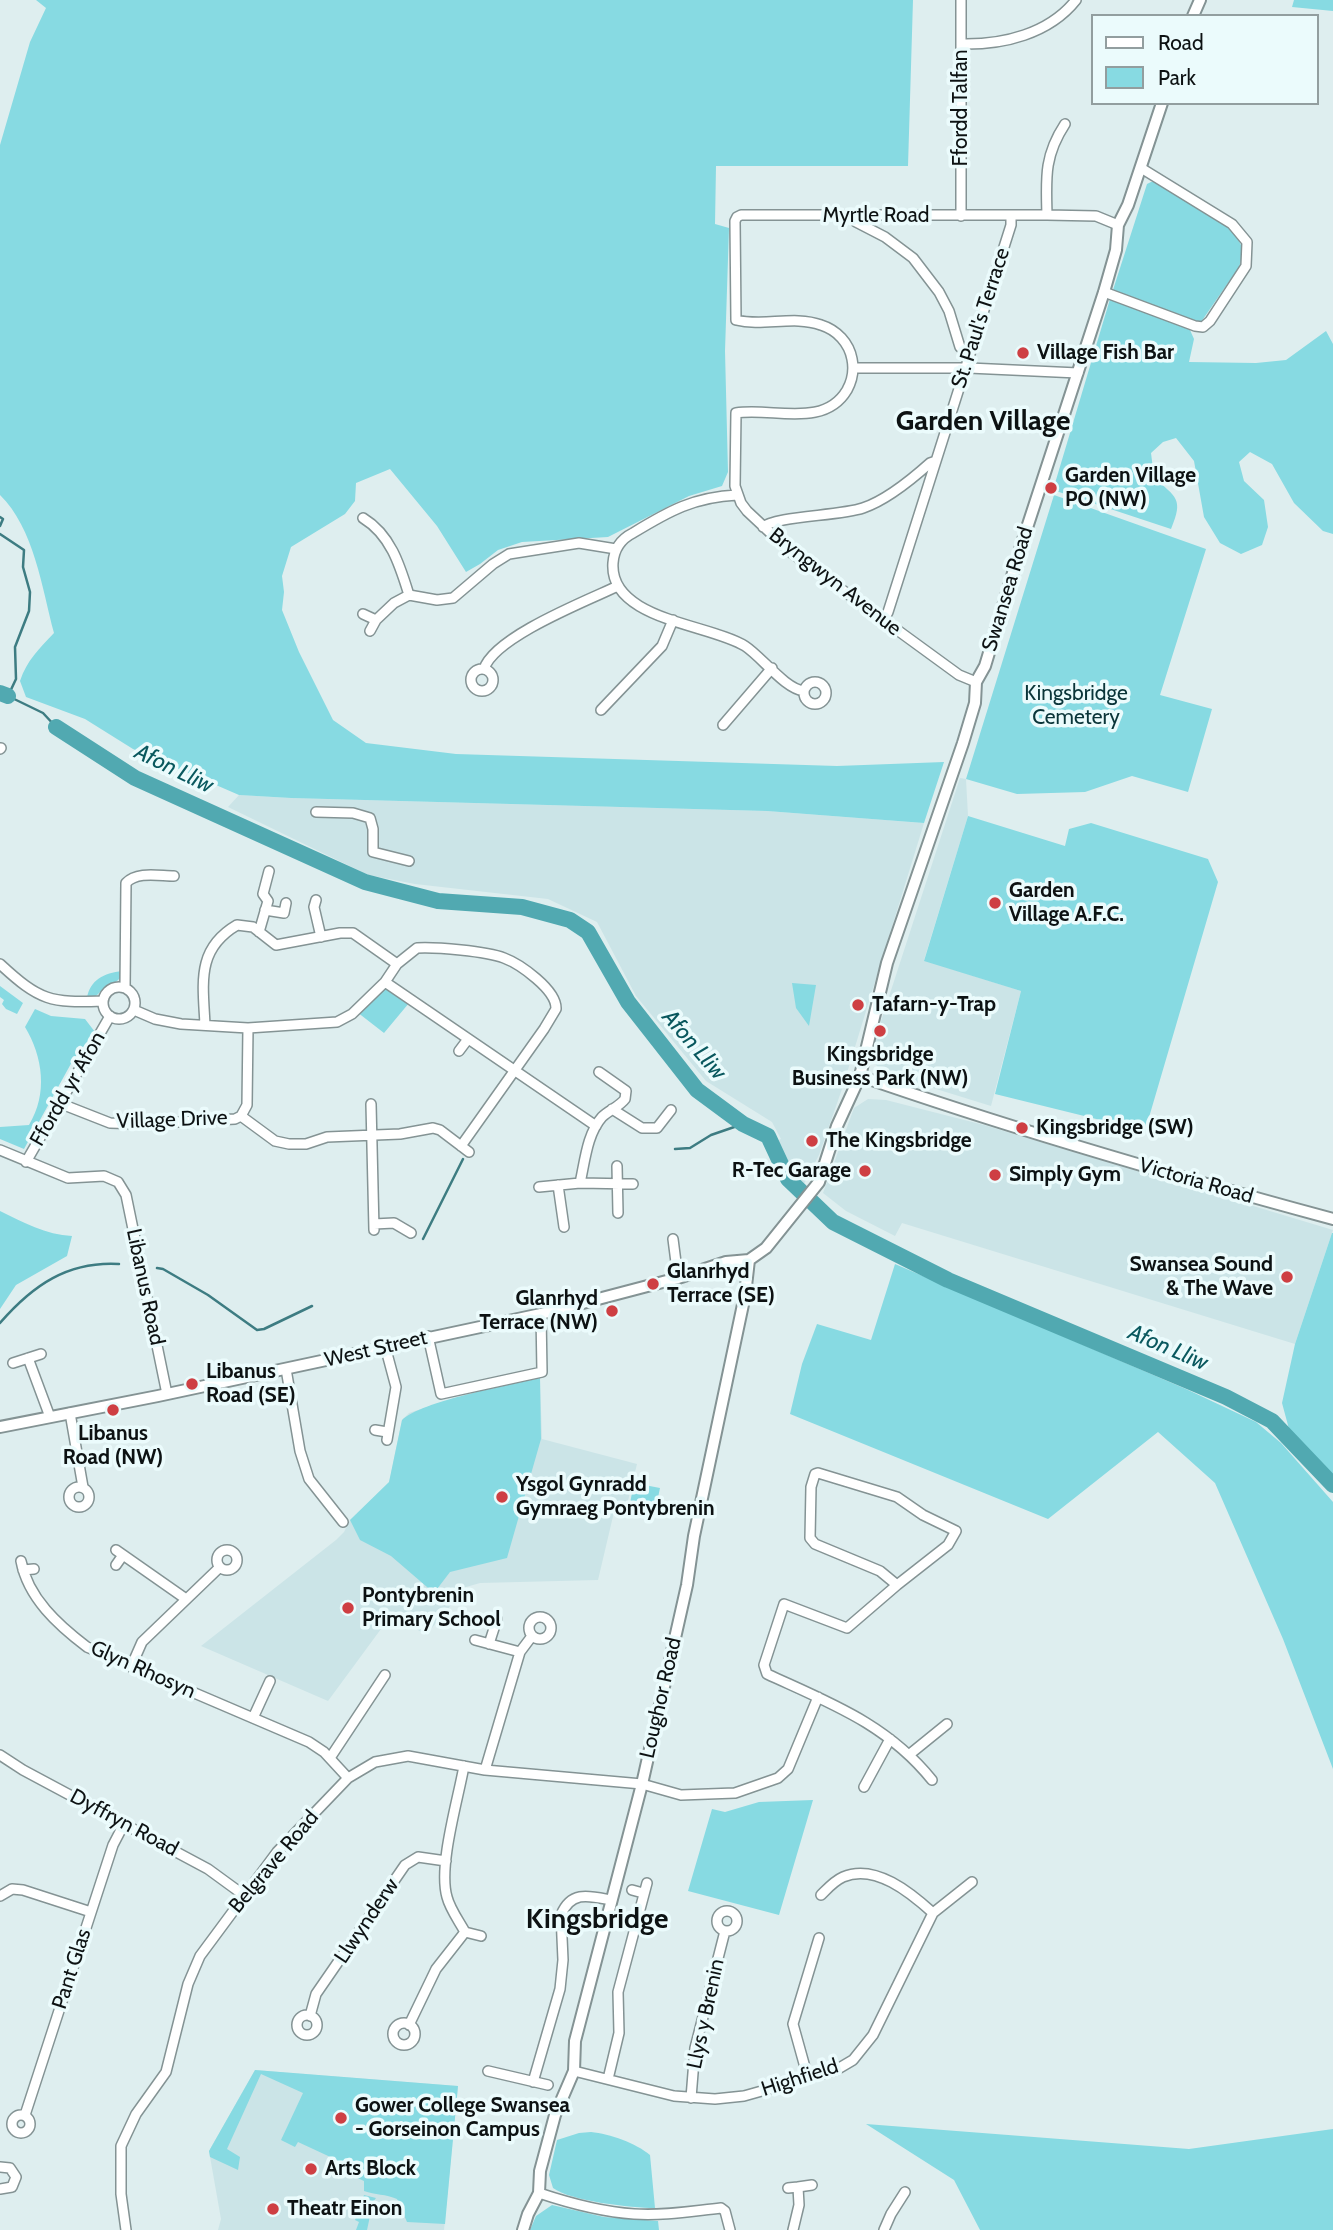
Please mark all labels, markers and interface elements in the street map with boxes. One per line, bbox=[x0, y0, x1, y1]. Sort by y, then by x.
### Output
legend bbox=[1092, 14, 1319, 105]
text: Road bbox=[1158, 30, 1204, 55]
street label: Ffordd Talfan bbox=[948, 49, 974, 167]
text: Park bbox=[1158, 65, 1196, 90]
street label: Myrtle Road bbox=[823, 203, 929, 229]
street label: St. Paul's Terrace bbox=[946, 245, 1016, 391]
place label: Village Fish Bar bbox=[1037, 340, 1174, 366]
marker: Village Fish Bar bbox=[1015, 345, 1031, 361]
district label: Garden Village bbox=[896, 405, 1070, 439]
place label: Garden Village PO (NW) bbox=[1065, 463, 1196, 513]
marker: Garden Village PO (NW) bbox=[1043, 480, 1059, 496]
street label: Bryngwyn Avenue bbox=[764, 523, 906, 641]
street label: Swansea Road bbox=[977, 524, 1039, 654]
park label: Kingsbridge Cemetery bbox=[1024, 681, 1128, 731]
water label: Afon Lliw bbox=[130, 738, 218, 800]
place label: Garden Village A.F.C. bbox=[1009, 878, 1124, 928]
marker: Garden Village A.F.C. bbox=[987, 895, 1003, 911]
place label: Tafarn-y-Trap bbox=[872, 992, 996, 1018]
marker: Tafarn-y-Trap bbox=[850, 997, 866, 1013]
water label: Afon Lliw bbox=[656, 1004, 732, 1086]
marker: Kingsbridge Business Park (NW) bbox=[872, 1023, 888, 1039]
street label: Ffordd yr Afon bbox=[25, 1027, 111, 1151]
place label: Kingsbridge Business Park (NW) bbox=[792, 1042, 968, 1092]
street label: Village Drive bbox=[116, 1105, 228, 1135]
place label: Kingsbridge (SW) bbox=[1036, 1115, 1194, 1141]
marker: Kingsbridge (SW) bbox=[1014, 1120, 1030, 1136]
place label: The Kingsbridge bbox=[826, 1128, 972, 1154]
marker: The Kingsbridge bbox=[804, 1133, 820, 1149]
street label: Victoria Road bbox=[1136, 1153, 1256, 1209]
place label: R-Tec Garage bbox=[732, 1158, 851, 1184]
place label: Simply Gym bbox=[1009, 1162, 1121, 1188]
marker: R-Tec Garage bbox=[857, 1163, 873, 1179]
marker: Simply Gym bbox=[987, 1167, 1003, 1183]
street label: Libanus Road bbox=[120, 1226, 170, 1348]
place label: Swansea Sound & The Wave bbox=[1130, 1252, 1273, 1302]
place label: Glanrhyd Terrace (SE) bbox=[667, 1259, 775, 1309]
marker: Swansea Sound & The Wave bbox=[1279, 1269, 1295, 1285]
marker: Glanrhyd Terrace (SE) bbox=[645, 1276, 661, 1292]
place label: Glanrhyd Terrace (NW) bbox=[479, 1286, 598, 1336]
marker: Glanrhyd Terrace (NW) bbox=[604, 1303, 620, 1319]
water label: Afon Lliw bbox=[1124, 1319, 1212, 1377]
street label: West Street bbox=[322, 1325, 430, 1373]
place label: Libanus Road (SE) bbox=[206, 1359, 296, 1409]
marker: Libanus Road (SE) bbox=[184, 1376, 200, 1392]
marker: Libanus Road (NW) bbox=[105, 1402, 121, 1418]
place label: Libanus Road (NW) bbox=[63, 1421, 163, 1471]
place label: Ysgol Gynradd Gymraeg Pontybrenin bbox=[516, 1472, 715, 1522]
marker: Ysgol Gynradd Gymraeg Pontybrenin bbox=[494, 1489, 510, 1505]
place label: Pontybrenin Primary School bbox=[362, 1583, 501, 1633]
marker: Pontybrenin Primary School bbox=[340, 1600, 356, 1616]
street label: Loughor Road bbox=[635, 1635, 687, 1761]
street label: Glyn Rhosyn bbox=[87, 1636, 199, 1704]
street label: Dyffryn Road bbox=[66, 1784, 182, 1862]
street label: Belgrave Road bbox=[224, 1806, 324, 1918]
street label: Llwynderw bbox=[329, 1874, 405, 1968]
district label: Kingsbridge bbox=[526, 1903, 668, 1937]
street label: Pant Glas bbox=[47, 1926, 97, 2012]
street label: Llys y Brenin bbox=[682, 1957, 730, 2071]
street label: Highfield bbox=[758, 2054, 842, 2102]
place label: Gower College Swansea - Gorseinon Campus bbox=[355, 2093, 570, 2143]
marker: Gower College Swansea - Gorseinon Campus bbox=[333, 2110, 349, 2126]
place label: Arts Block bbox=[325, 2156, 416, 2182]
marker: Arts Block bbox=[303, 2161, 319, 2177]
place label: Theatr Einon bbox=[287, 2196, 402, 2222]
marker: Theatr Einon bbox=[265, 2201, 281, 2217]

